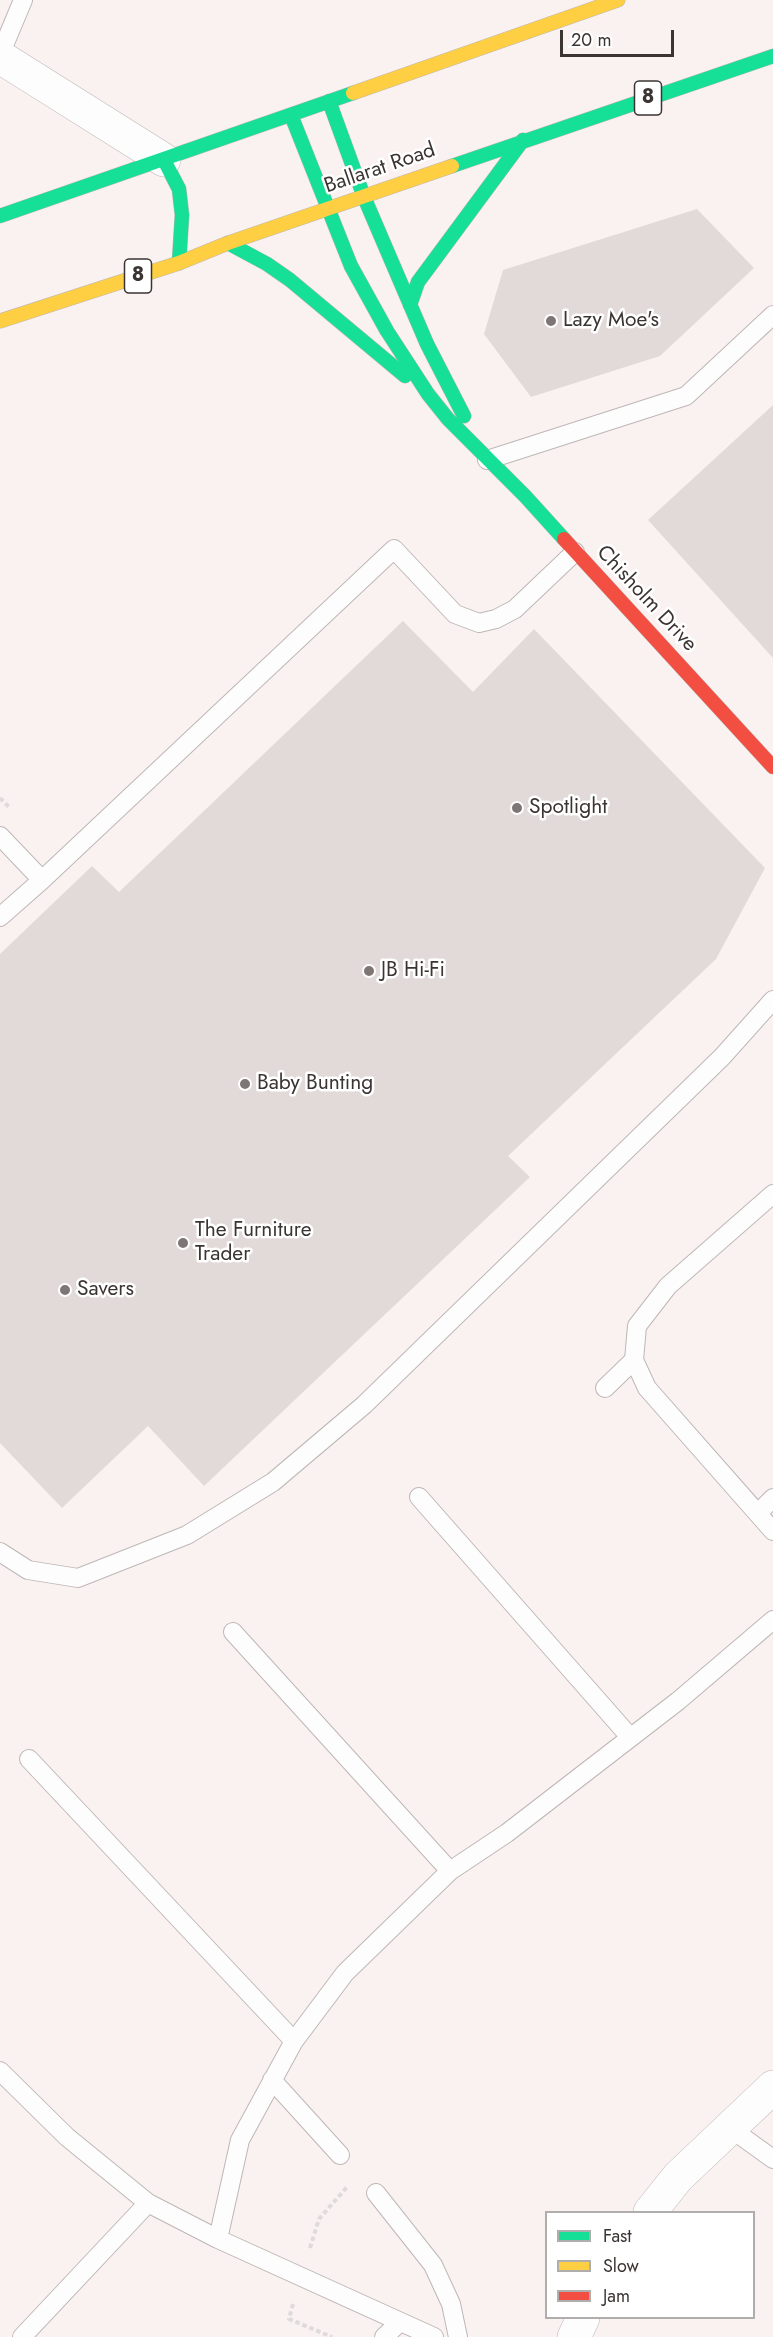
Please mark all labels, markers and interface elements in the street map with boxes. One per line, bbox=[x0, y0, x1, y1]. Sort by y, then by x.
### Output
scale bar bbox=[563, 18, 677, 56]
text: 20 m bbox=[571, 27, 611, 53]
road number: 8 bbox=[634, 81, 662, 115]
street label: Ballarat Road bbox=[321, 138, 439, 200]
road number: 8 bbox=[124, 259, 152, 293]
place label: Lazy Moe's bbox=[563, 308, 659, 334]
marker: Lazy Moe's bbox=[544, 314, 558, 328]
street label: Chisholm Drive bbox=[590, 541, 702, 657]
place label: Spotlight bbox=[529, 795, 607, 821]
marker: Spotlight bbox=[510, 801, 524, 815]
place label: JB Hi-Fi bbox=[381, 958, 445, 984]
marker: JB Hi-Fi bbox=[362, 964, 376, 978]
place label: Baby Bunting bbox=[257, 1071, 373, 1097]
marker: Baby Bunting bbox=[238, 1077, 252, 1091]
place label: The Furniture Trader bbox=[195, 1218, 311, 1268]
marker: The Furniture Trader bbox=[176, 1236, 190, 1250]
place label: Savers bbox=[77, 1277, 134, 1303]
marker: Savers bbox=[58, 1283, 72, 1297]
legend bbox=[545, 2211, 755, 2319]
text: Fast bbox=[603, 2223, 632, 2249]
text: Slow bbox=[603, 2253, 639, 2279]
text: Jam bbox=[603, 2283, 630, 2309]

